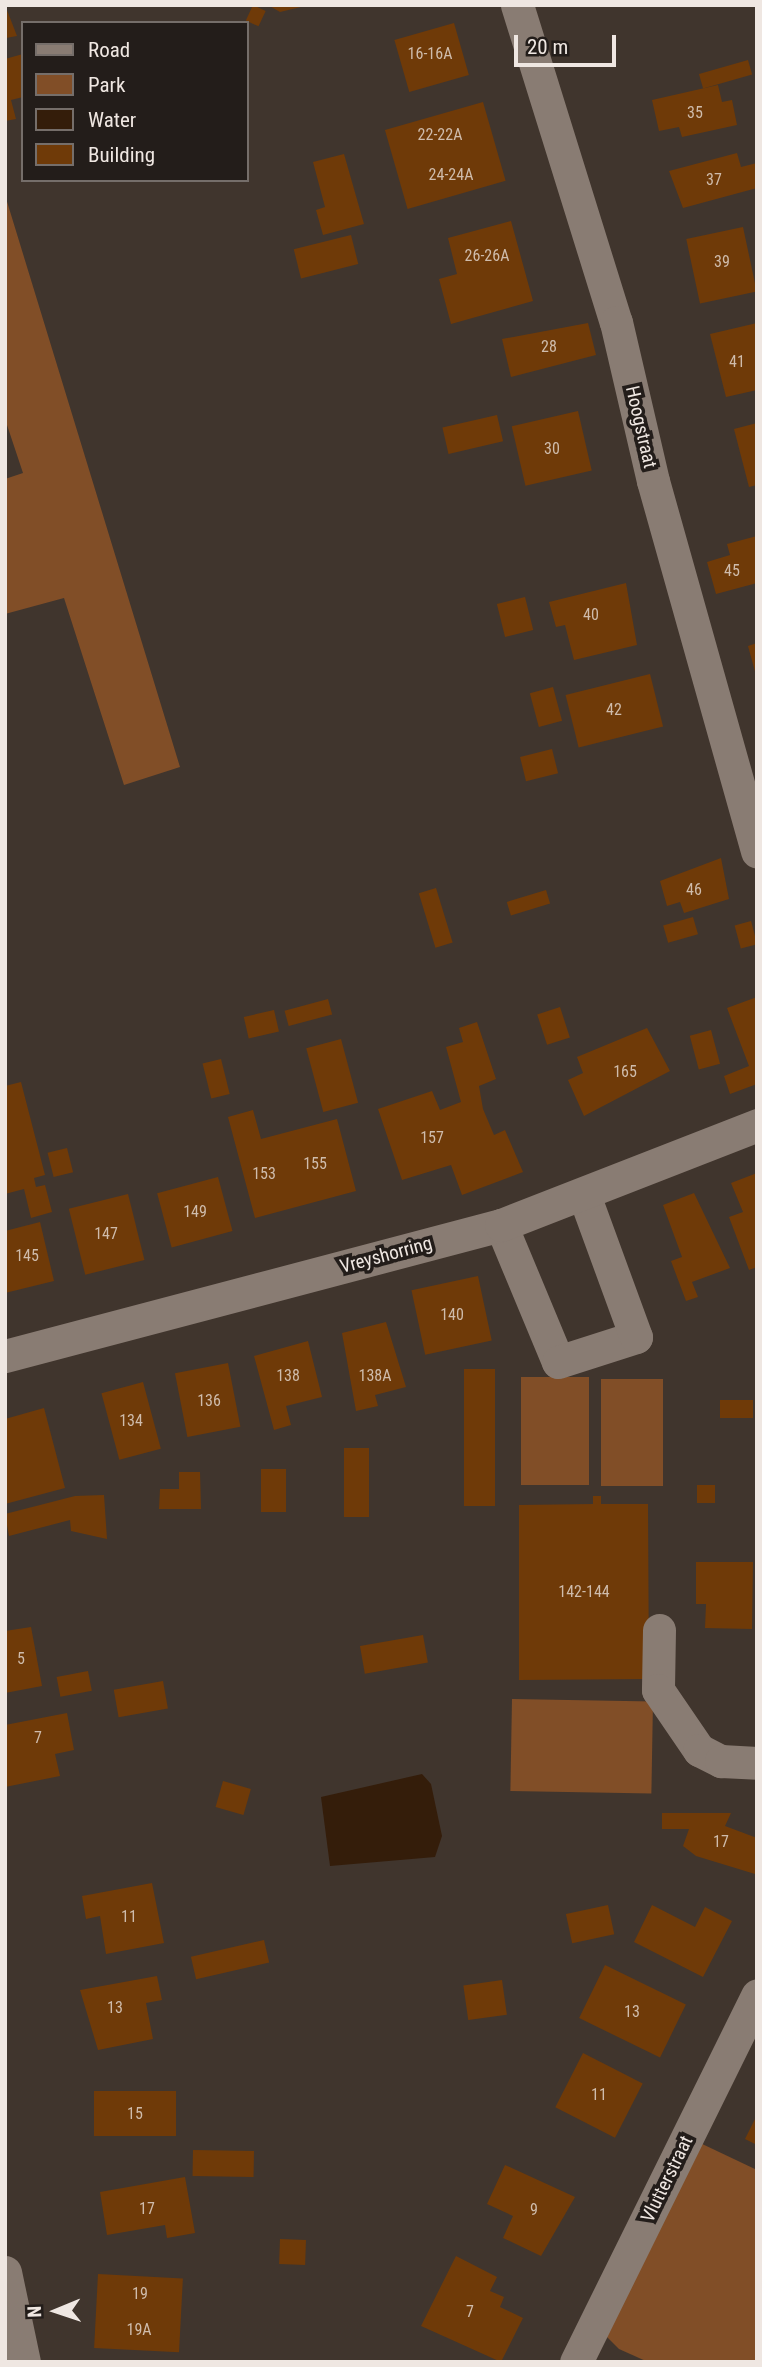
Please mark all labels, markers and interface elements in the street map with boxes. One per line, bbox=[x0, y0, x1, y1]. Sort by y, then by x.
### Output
legend bbox=[21, 21, 248, 182]
scale bar bbox=[517, 21, 618, 65]
text: 20 m bbox=[527, 35, 568, 59]
text: Road bbox=[88, 38, 130, 62]
house number: 16-16A bbox=[408, 44, 452, 64]
text: Park bbox=[88, 73, 125, 97]
house number: 35 bbox=[687, 103, 703, 123]
text: Water bbox=[88, 108, 136, 132]
house number: 22-22A bbox=[418, 125, 462, 145]
text: Building bbox=[88, 143, 155, 167]
house number: 24-24A bbox=[429, 165, 473, 185]
house number: 37 bbox=[706, 170, 722, 190]
house number: 26-26A bbox=[465, 246, 509, 266]
house number: 39 bbox=[714, 252, 730, 272]
house number: 28 bbox=[541, 337, 557, 357]
house number: 41 bbox=[729, 352, 745, 372]
street label: Hoogstraat bbox=[620, 384, 662, 470]
house number: 30 bbox=[544, 439, 560, 459]
house number: 45 bbox=[724, 561, 740, 581]
house number: 40 bbox=[583, 605, 599, 625]
house number: 42 bbox=[606, 700, 622, 720]
house number: 46 bbox=[686, 880, 702, 900]
house number: 165 bbox=[613, 1062, 637, 1082]
house number: 157 bbox=[420, 1128, 444, 1148]
house number: 155 bbox=[303, 1154, 327, 1174]
house number: 153 bbox=[252, 1164, 276, 1184]
house number: 149 bbox=[183, 1202, 207, 1222]
house number: 147 bbox=[94, 1224, 118, 1244]
street label: Vreyshorring bbox=[337, 1232, 435, 1278]
house number: 145 bbox=[15, 1246, 39, 1266]
house number: 140 bbox=[440, 1305, 464, 1325]
house number: 138 bbox=[276, 1366, 300, 1386]
house number: 138A bbox=[359, 1366, 391, 1386]
house number: 136 bbox=[197, 1391, 221, 1411]
house number: 134 bbox=[119, 1411, 143, 1431]
house number: 142-144 bbox=[558, 1582, 610, 1602]
house number: 5 bbox=[17, 1649, 25, 1669]
house number: 7 bbox=[34, 1728, 42, 1748]
house number: 17 bbox=[713, 1832, 729, 1852]
house number: 11 bbox=[121, 1907, 137, 1927]
house number: 13 bbox=[107, 1998, 123, 2018]
house number: 13 bbox=[624, 2002, 640, 2022]
house number: 11 bbox=[591, 2085, 607, 2105]
house number: 15 bbox=[127, 2104, 143, 2124]
street label: Vlutterstraat bbox=[636, 2132, 698, 2226]
house number: 17 bbox=[139, 2199, 155, 2219]
house number: 9 bbox=[530, 2200, 538, 2220]
north arrow bbox=[21, 2276, 91, 2346]
house number: 19 bbox=[132, 2284, 148, 2304]
house number: 7 bbox=[466, 2302, 474, 2322]
text: N bbox=[23, 2306, 46, 2318]
house number: 19A bbox=[126, 2320, 152, 2340]

